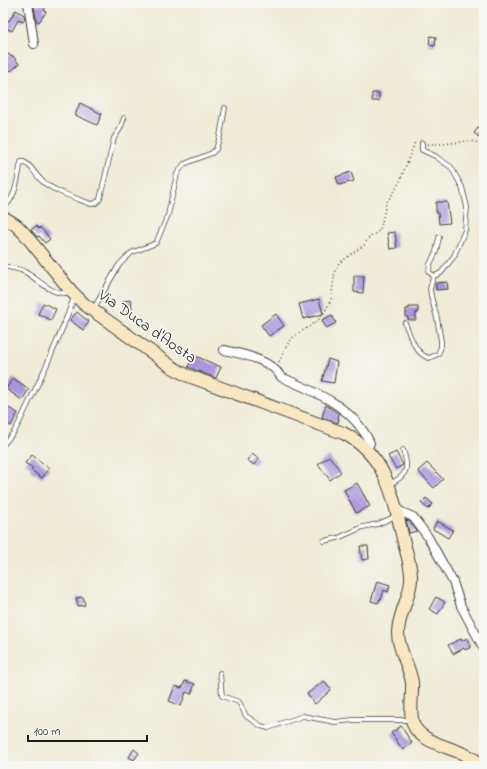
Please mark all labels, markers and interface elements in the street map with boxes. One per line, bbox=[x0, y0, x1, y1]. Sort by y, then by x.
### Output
street label: Via Duca d'Aosta bbox=[92, 283, 201, 370]
scale bar bbox=[28, 717, 147, 743]
text: 100 m bbox=[34, 723, 61, 741]

